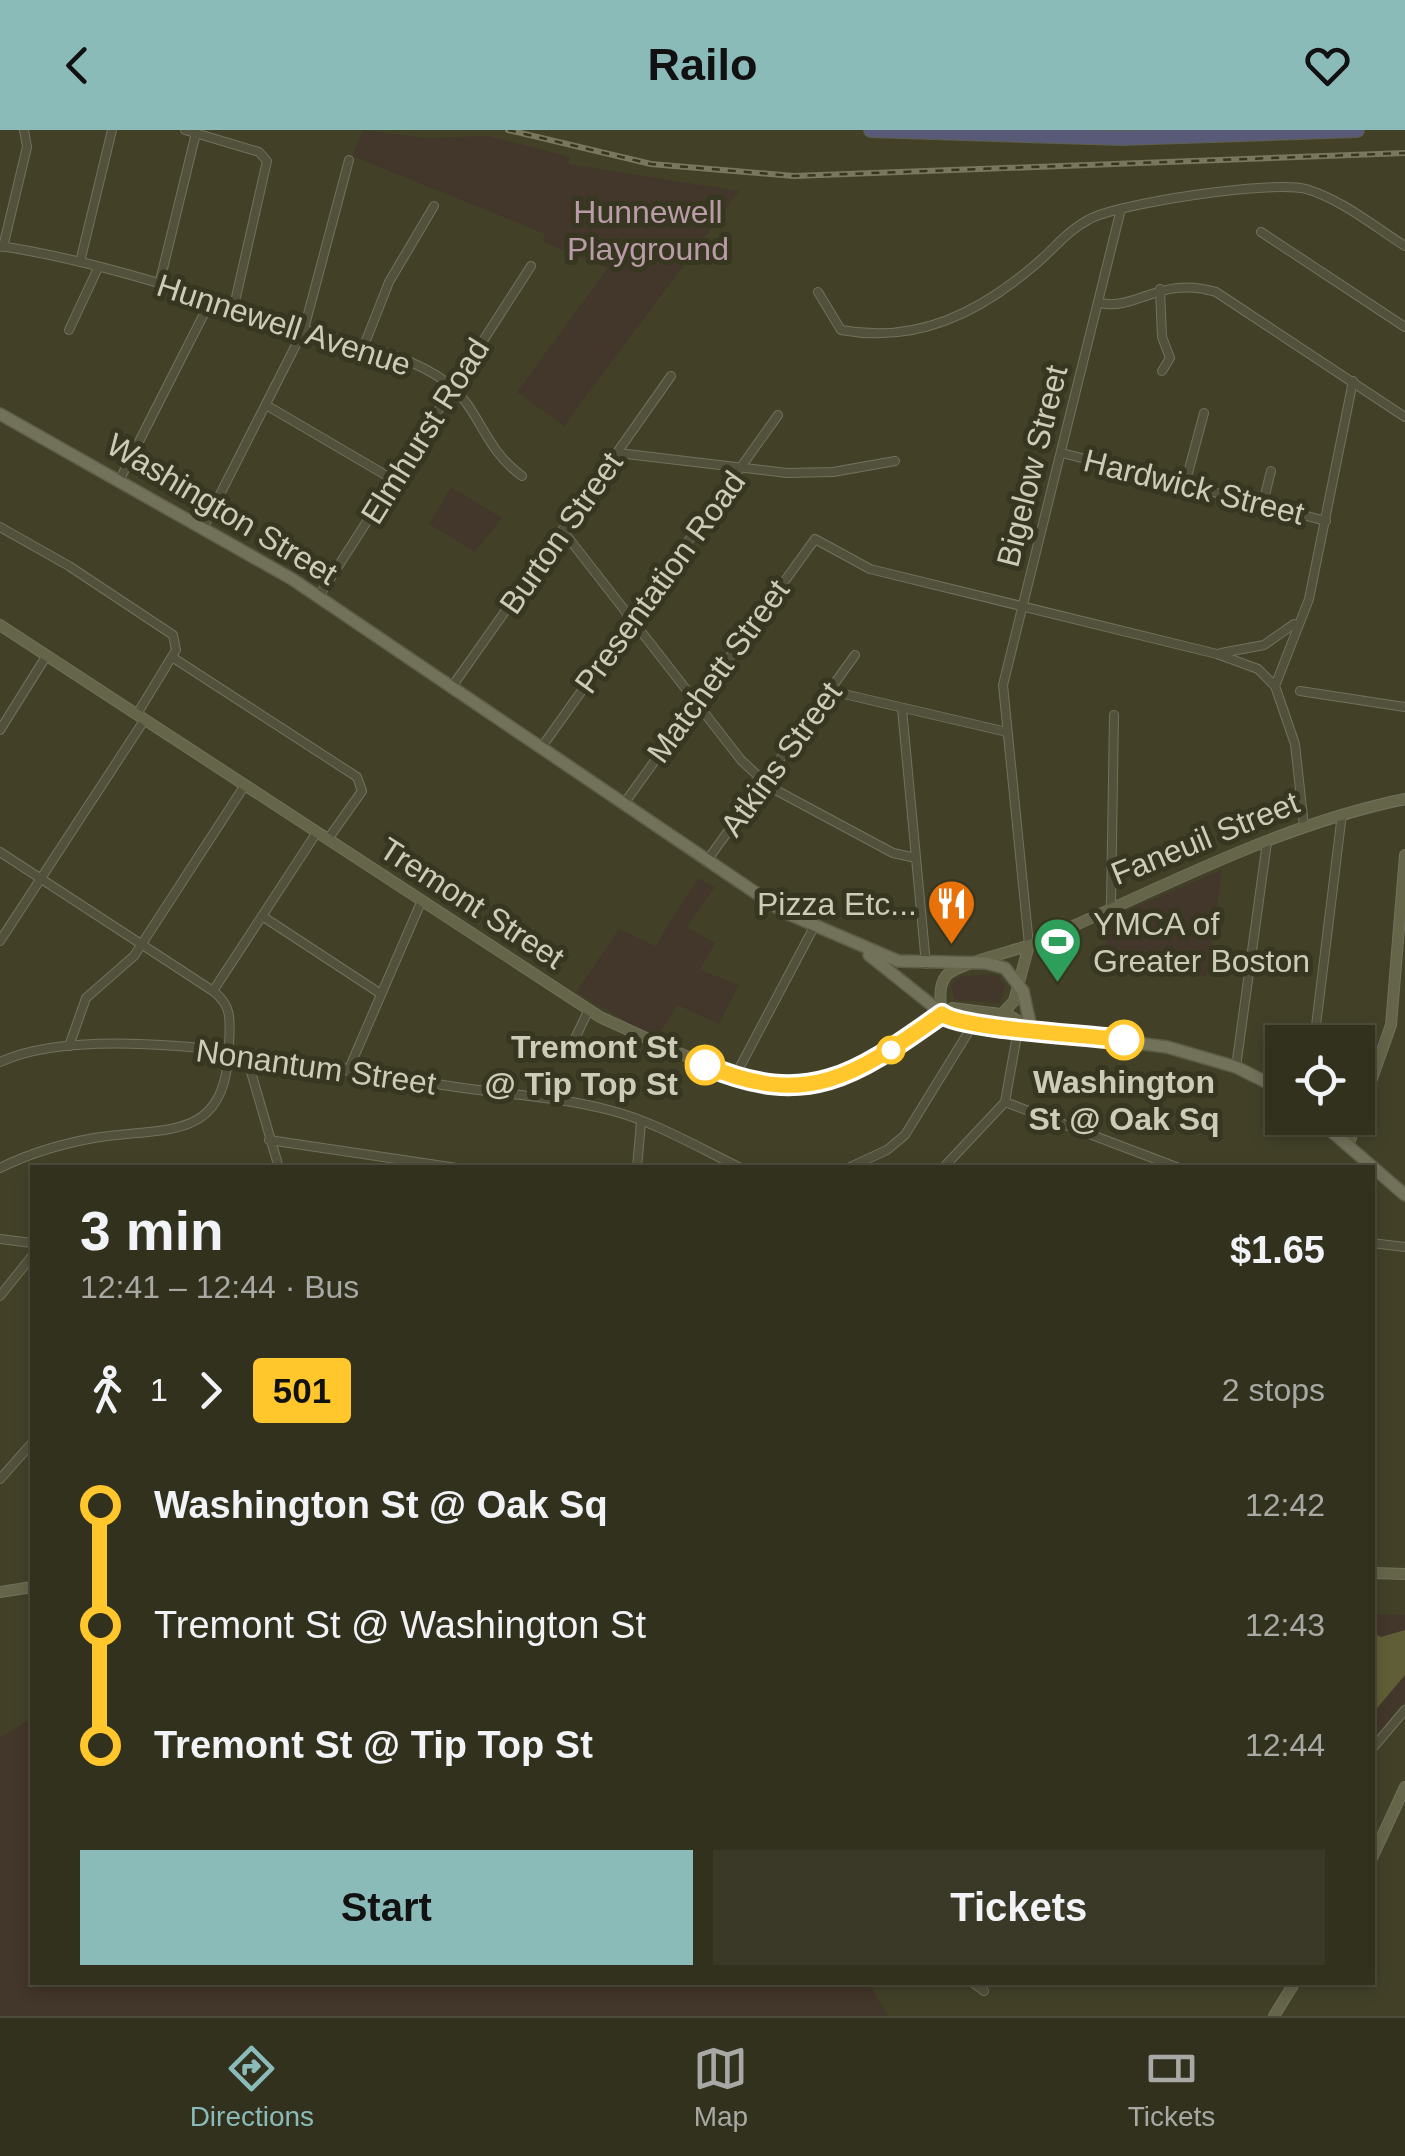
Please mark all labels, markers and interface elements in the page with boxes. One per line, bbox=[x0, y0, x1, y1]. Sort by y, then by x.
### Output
icon: back bbox=[50, 38, 105, 93]
icon: heart bbox=[1300, 38, 1355, 93]
text: Railo bbox=[647, 39, 758, 90]
park label: Hunnewell Playground bbox=[567, 194, 729, 267]
street label: Hunnewell Avenue bbox=[153, 267, 415, 383]
street label: Elmhurst Road bbox=[354, 332, 496, 530]
street label: Bigelow Street bbox=[990, 361, 1074, 570]
street label: Washington Street bbox=[100, 426, 344, 592]
street label: Hardwick Street bbox=[1080, 442, 1308, 532]
street label: Burton Street bbox=[492, 445, 630, 621]
street label: Presentation Road bbox=[568, 464, 752, 700]
street label: Matchett Street bbox=[640, 573, 796, 769]
street label: Atkins Street bbox=[713, 675, 849, 843]
street label: Faneuil Street bbox=[1106, 784, 1304, 892]
street label: Tremont Street bbox=[373, 830, 571, 976]
restaurant icon: Pizza Etc... bbox=[926, 878, 978, 946]
place label: Pizza Etc... bbox=[757, 886, 917, 922]
place label: YMCA of Greater Boston bbox=[1093, 906, 1310, 979]
sports icon: YMCA of Greater Boston bbox=[1032, 916, 1084, 984]
marker: Washington St @ Oak Sq bbox=[1105, 1021, 1143, 1059]
map controls bbox=[1265, 1025, 1375, 1135]
button: locate bbox=[1265, 1025, 1375, 1135]
place label: Tremont St @ Tip Top St bbox=[484, 1029, 678, 1102]
street label: Nonantum Street bbox=[194, 1032, 438, 1102]
unlabelled marker bbox=[878, 1037, 904, 1063]
marker: Tremont St @ Tip Top St bbox=[686, 1046, 724, 1084]
place label: Washington St @ Oak Sq bbox=[1028, 1064, 1220, 1137]
text: 3 min bbox=[80, 1200, 224, 1262]
text: $1.65 bbox=[1230, 1229, 1325, 1271]
text: 12:41 – 12:44 · Bus bbox=[80, 1269, 359, 1305]
icon: walk bbox=[80, 1363, 135, 1418]
icon: forward bbox=[183, 1363, 238, 1418]
text: 501 bbox=[273, 1371, 331, 1410]
text: 1 bbox=[150, 1372, 168, 1408]
text: 2 stops bbox=[1222, 1372, 1325, 1408]
text: Washington St @ Oak Sq bbox=[154, 1484, 608, 1526]
text: 12:42 bbox=[1245, 1487, 1325, 1523]
text: Tremont St @ Washington St bbox=[154, 1604, 646, 1646]
text: 12:43 bbox=[1245, 1607, 1325, 1643]
text: Tremont St @ Tip Top St bbox=[154, 1724, 593, 1766]
text: 12:44 bbox=[1245, 1727, 1325, 1763]
button: Start bbox=[80, 1850, 693, 1965]
button: Tickets bbox=[713, 1850, 1325, 1965]
tab: Directions bbox=[190, 2041, 314, 2133]
tab: Map bbox=[693, 2041, 748, 2133]
tab: Tickets bbox=[1128, 2041, 1215, 2133]

